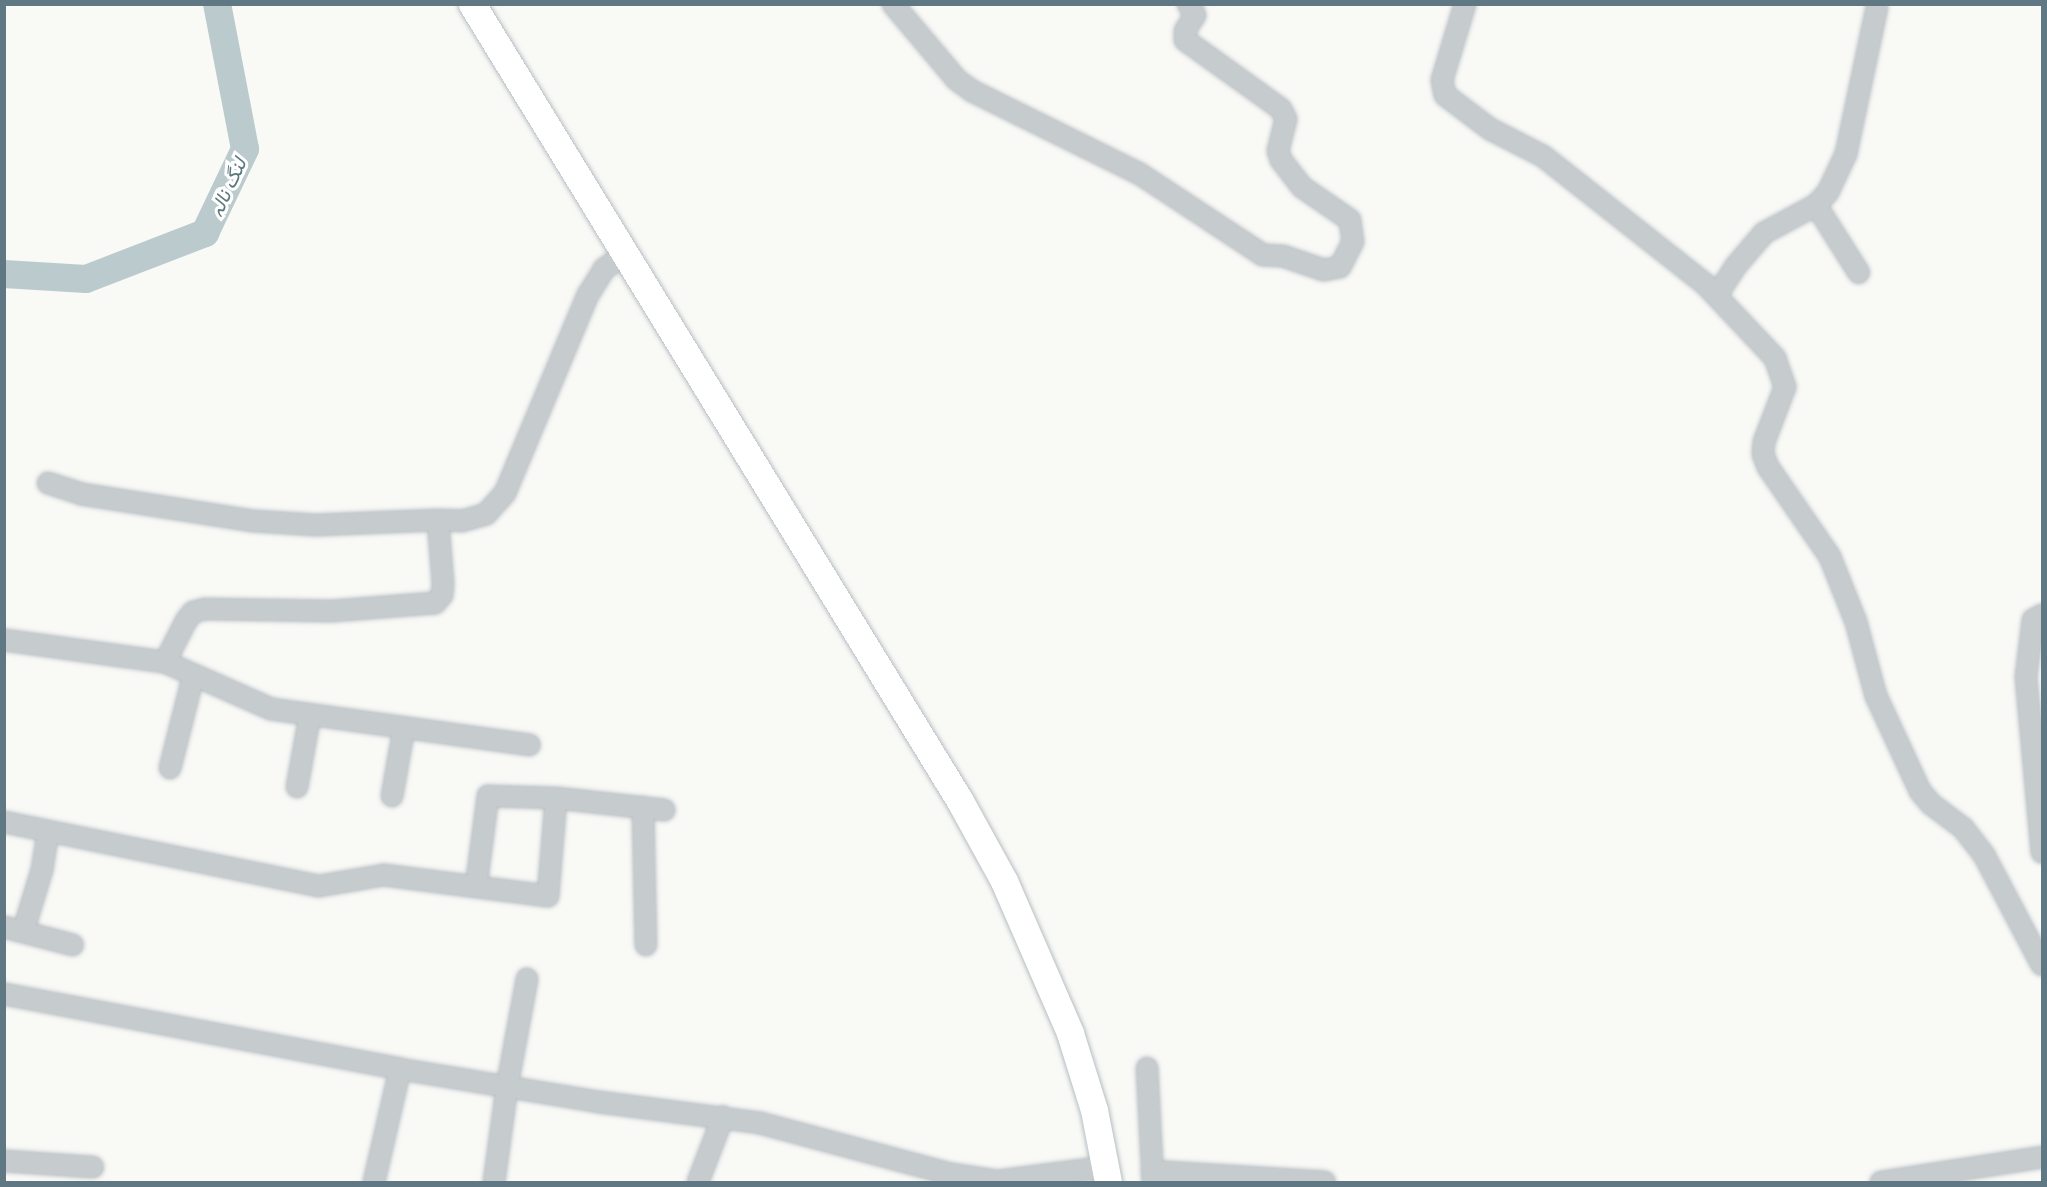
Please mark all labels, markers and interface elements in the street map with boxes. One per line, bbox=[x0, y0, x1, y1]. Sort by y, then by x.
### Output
water label: لنگ نالہ bbox=[203, 154, 251, 220]

